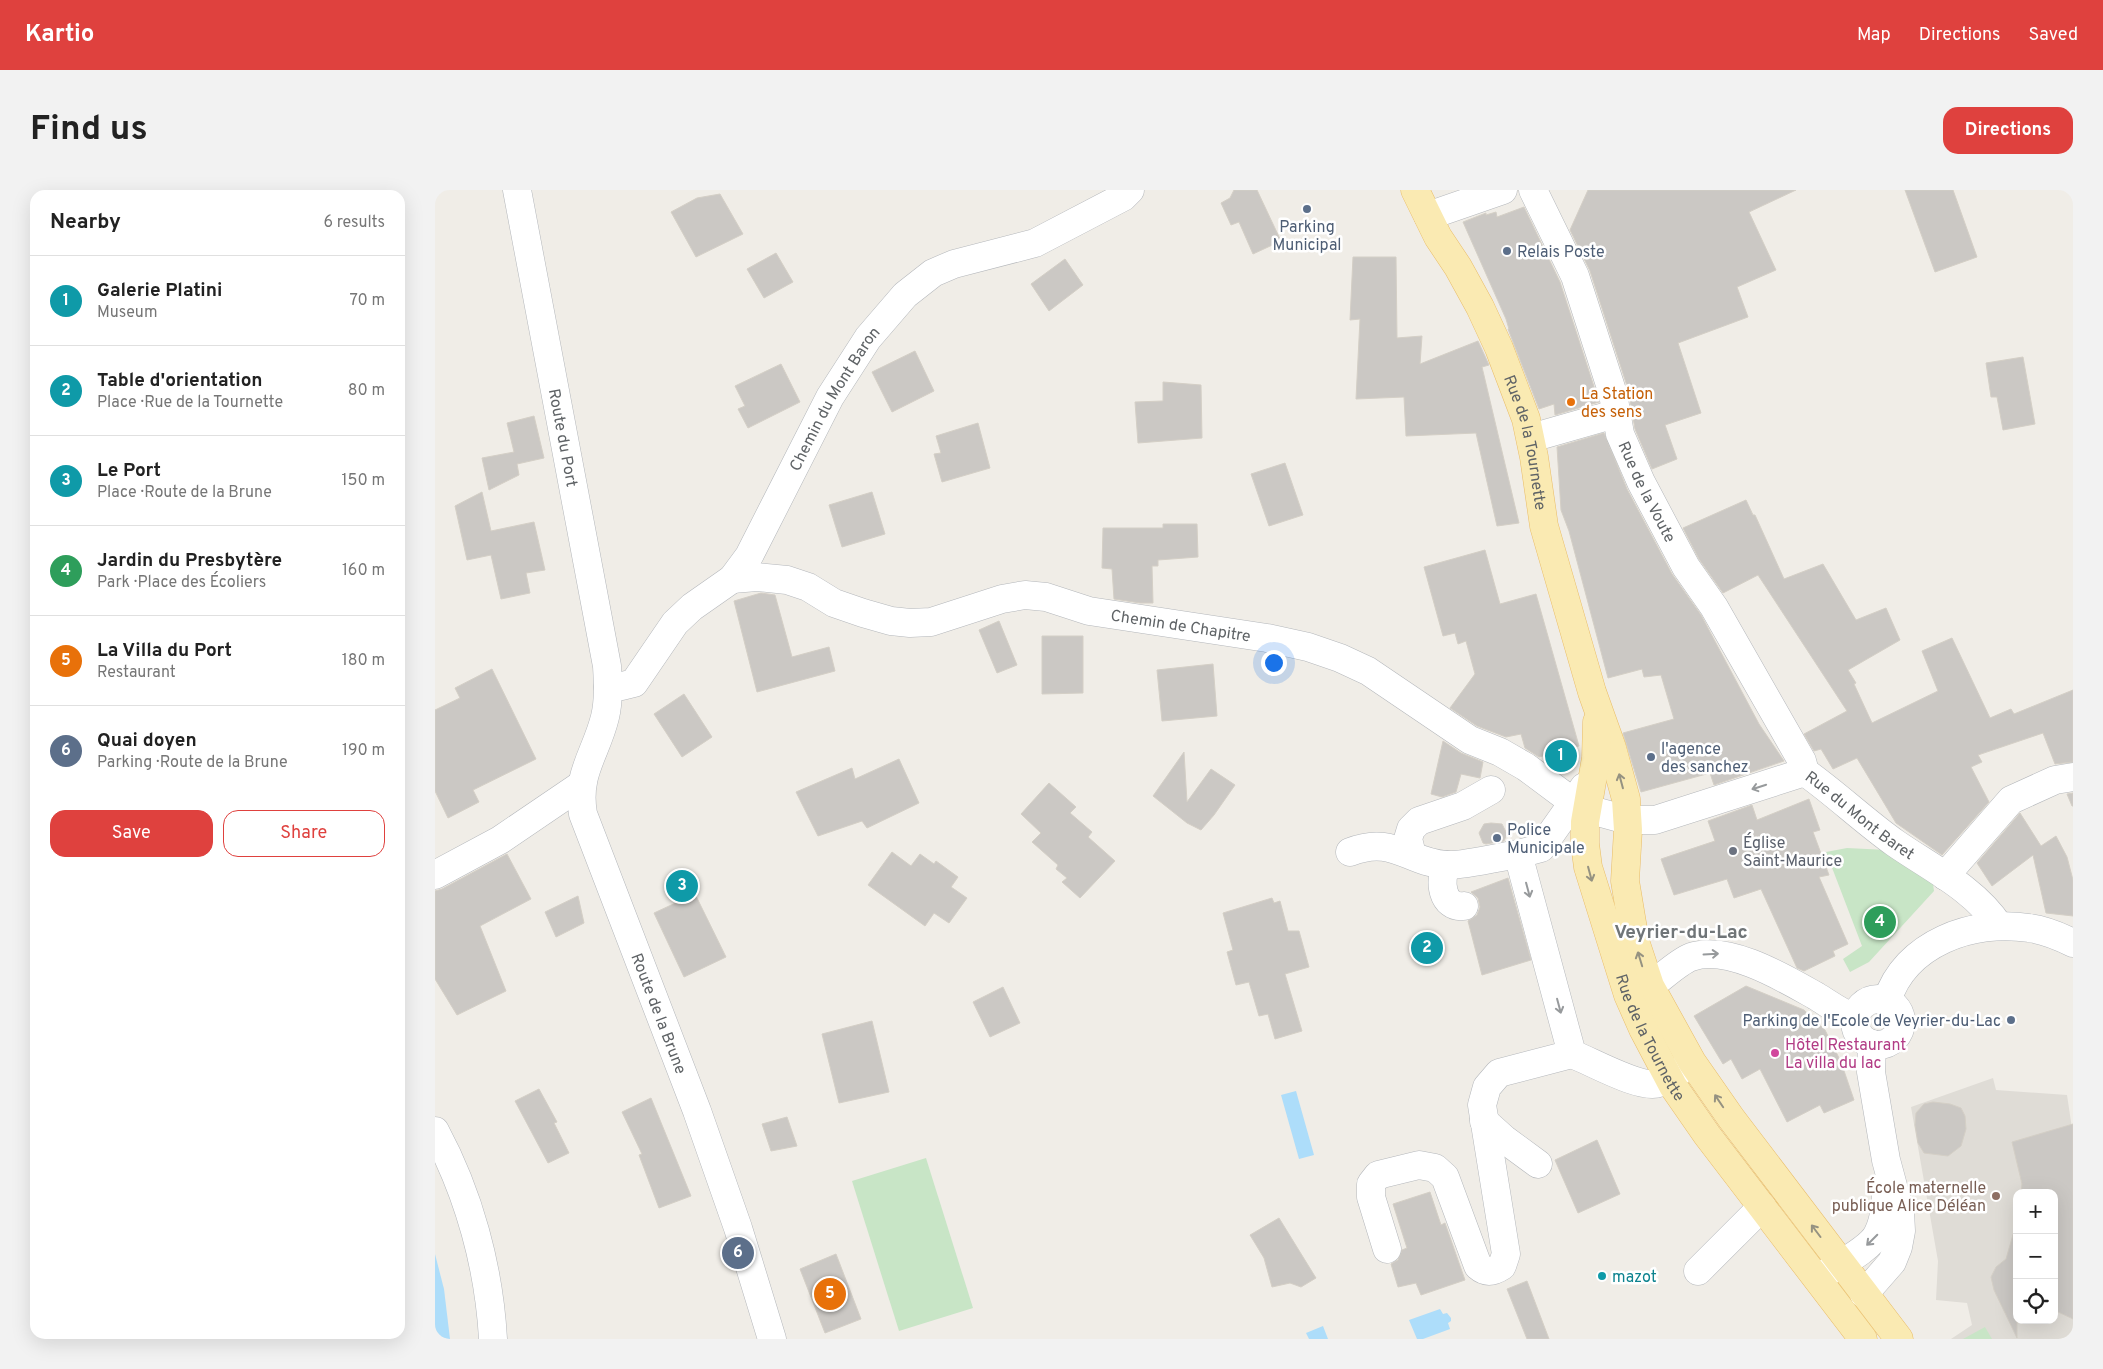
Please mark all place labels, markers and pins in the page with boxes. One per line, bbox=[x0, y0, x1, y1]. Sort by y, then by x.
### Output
marker: Parking Municipal bbox=[1301, 203, 1313, 215]
place label: Parking Municipal bbox=[1273, 218, 1342, 256]
place label: Relais Poste bbox=[1517, 243, 1605, 263]
marker: Relais Poste bbox=[1501, 245, 1513, 257]
place label: La Station des sens bbox=[1581, 385, 1653, 423]
marker: La Station des sens bbox=[1565, 396, 1577, 408]
pin: 1 bbox=[1545, 737, 1577, 775]
place label: l'agence des sanchez bbox=[1661, 740, 1749, 778]
marker: l'agence des sanchez bbox=[1645, 751, 1657, 763]
place label: Police Municipale bbox=[1507, 821, 1585, 859]
marker: Police Municipale bbox=[1491, 832, 1503, 844]
place label: Église Saint-Maurice bbox=[1743, 832, 1842, 872]
marker: Église Saint-Maurice bbox=[1727, 845, 1739, 857]
pin: 3 bbox=[666, 867, 698, 905]
pin: 4 bbox=[1864, 903, 1896, 941]
pin: 2 bbox=[1411, 929, 1443, 967]
place label: Parking de l'Ecole de Veyrier-du-Lac bbox=[1743, 1012, 2001, 1032]
marker: Parking de l'Ecole de Veyrier-du-Lac bbox=[2005, 1014, 2017, 1026]
place label: Hôtel Restaurant La villa du lac bbox=[1785, 1036, 1906, 1074]
marker: Hôtel Restaurant La villa du lac bbox=[1769, 1047, 1781, 1059]
place label: École maternelle publique Alice Déléan bbox=[1832, 1177, 1986, 1217]
marker: École maternelle publique Alice Déléan bbox=[1990, 1190, 2002, 1202]
pin: 6 bbox=[722, 1234, 754, 1272]
place label: mazot bbox=[1612, 1268, 1657, 1288]
marker: mazot bbox=[1596, 1270, 1608, 1282]
pin: 5 bbox=[814, 1275, 846, 1313]

